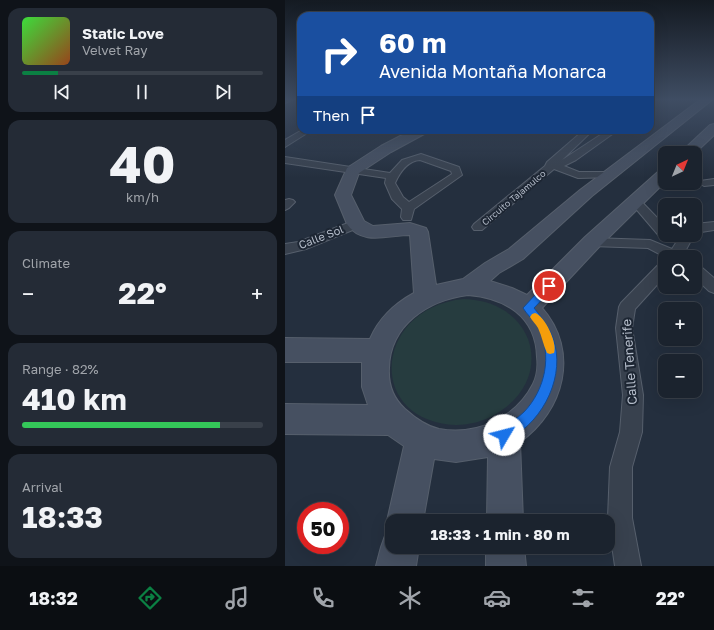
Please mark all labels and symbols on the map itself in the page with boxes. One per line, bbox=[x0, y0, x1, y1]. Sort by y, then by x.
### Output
north arrow bbox=[658, 146, 702, 190]
street label: Circuito Tajamulco bbox=[480, 168, 548, 227]
street label: Calle Sol bbox=[297, 222, 345, 251]
pin bbox=[532, 269, 566, 303]
street label: Calle Tenerife bbox=[618, 319, 640, 405]
position arrow bbox=[483, 414, 525, 456]
speed limit sign: 50 bbox=[297, 502, 349, 554]

